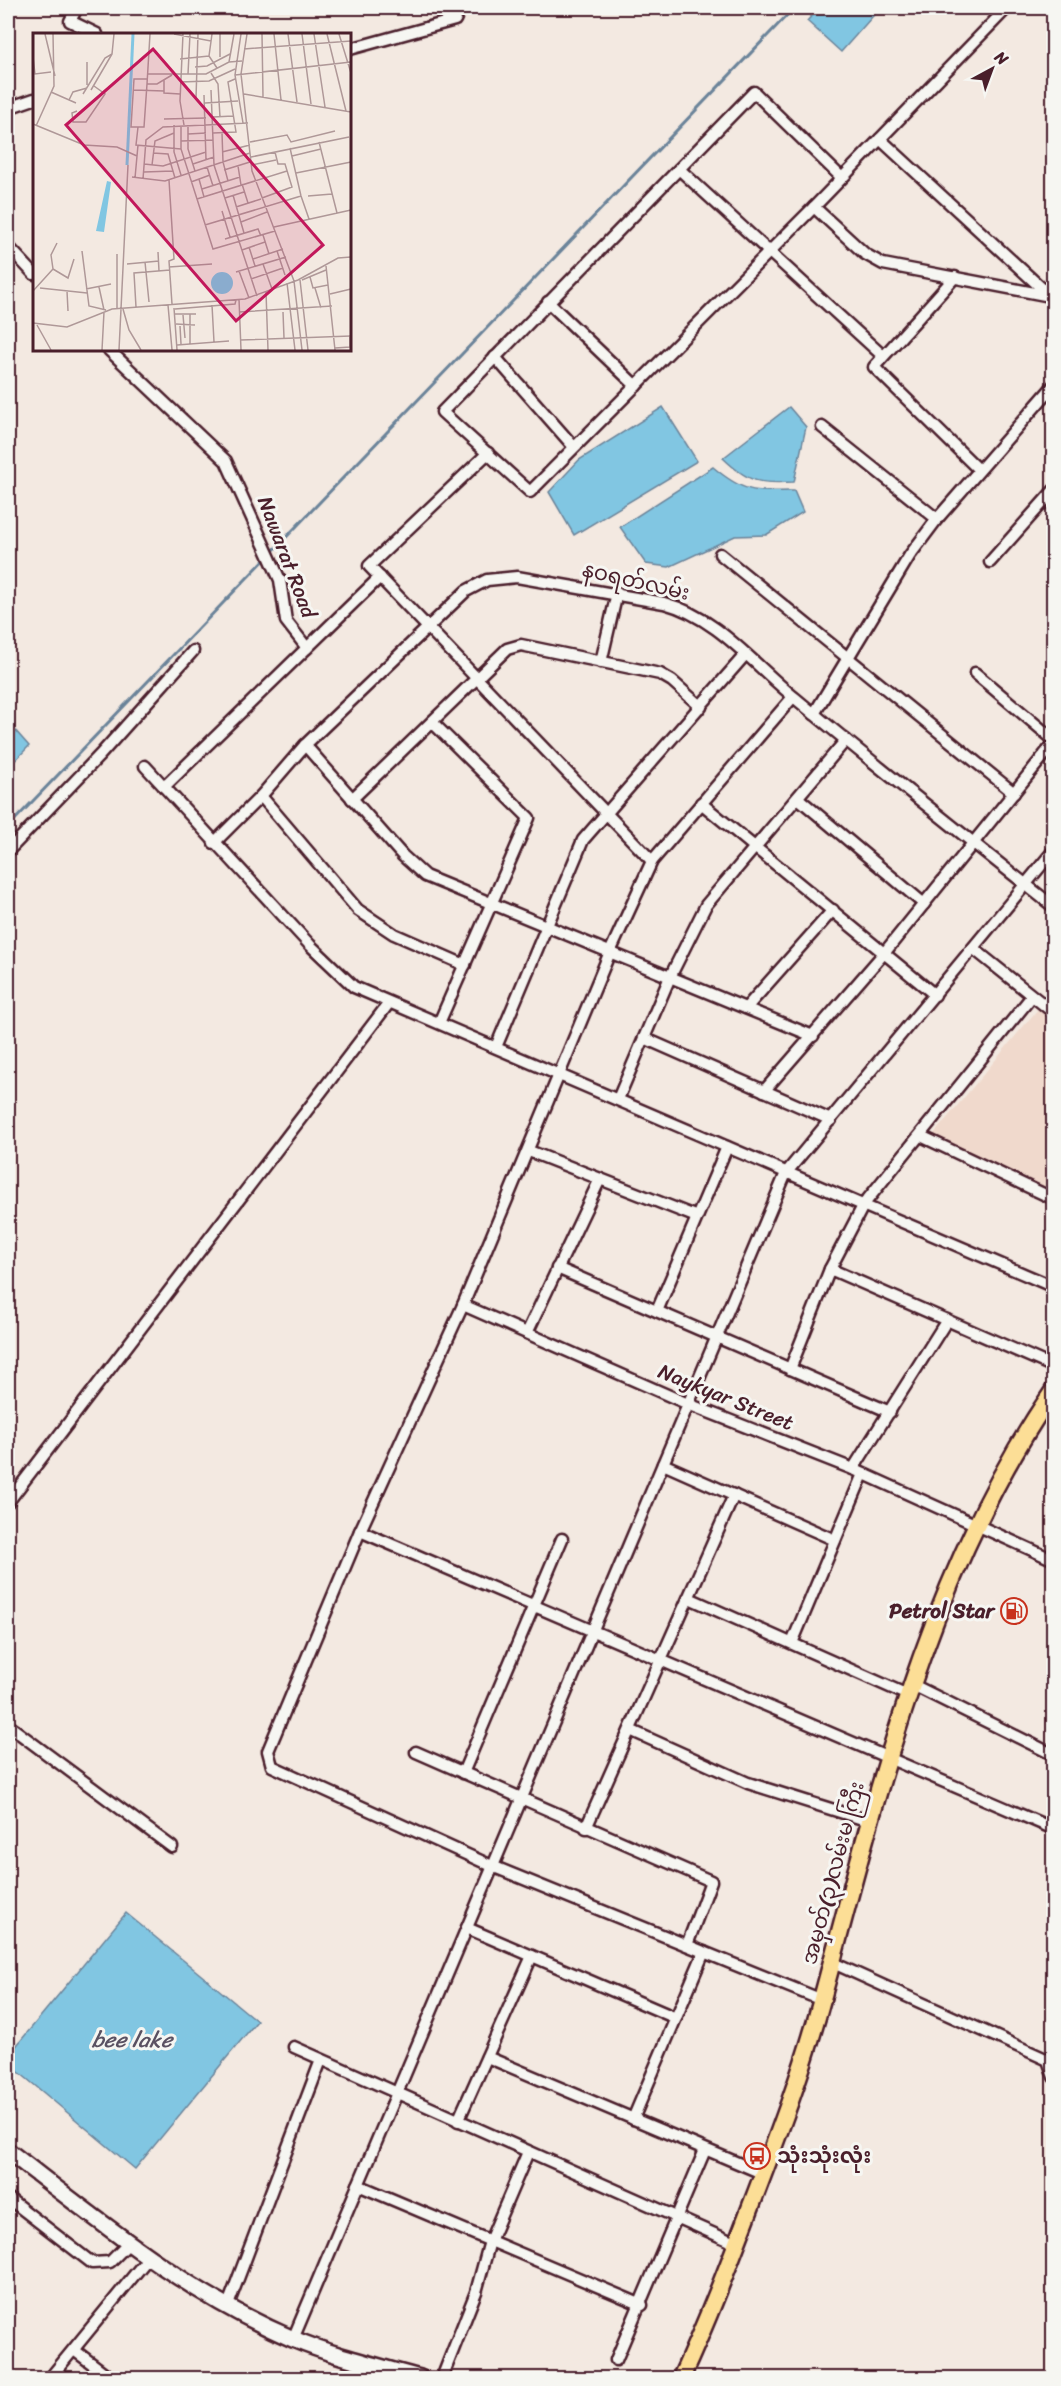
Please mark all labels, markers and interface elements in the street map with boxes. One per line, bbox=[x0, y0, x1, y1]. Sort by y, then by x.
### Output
inset map bbox=[33, 33, 351, 351]
north arrow bbox=[962, 39, 1022, 99]
text: N bbox=[987, 43, 1016, 73]
street label: Nawarat Road bbox=[246, 490, 328, 625]
street label: နဝရတ်လမ်း bbox=[578, 550, 694, 612]
street label: Naykyar Street bbox=[652, 1352, 800, 1442]
place label: Petrol Star bbox=[889, 1592, 996, 1630]
fuel station icon: Petrol Star bbox=[999, 1596, 1029, 1626]
street label: အမှတ်(၃)လမ်းမ ကြီး bbox=[790, 1777, 876, 1969]
water label: bee lake bbox=[92, 2020, 175, 2059]
place label: သုံးသုံးလုံး bbox=[777, 2137, 871, 2175]
bus stop icon: သုံးသုံးလုံး bbox=[742, 2141, 772, 2171]

